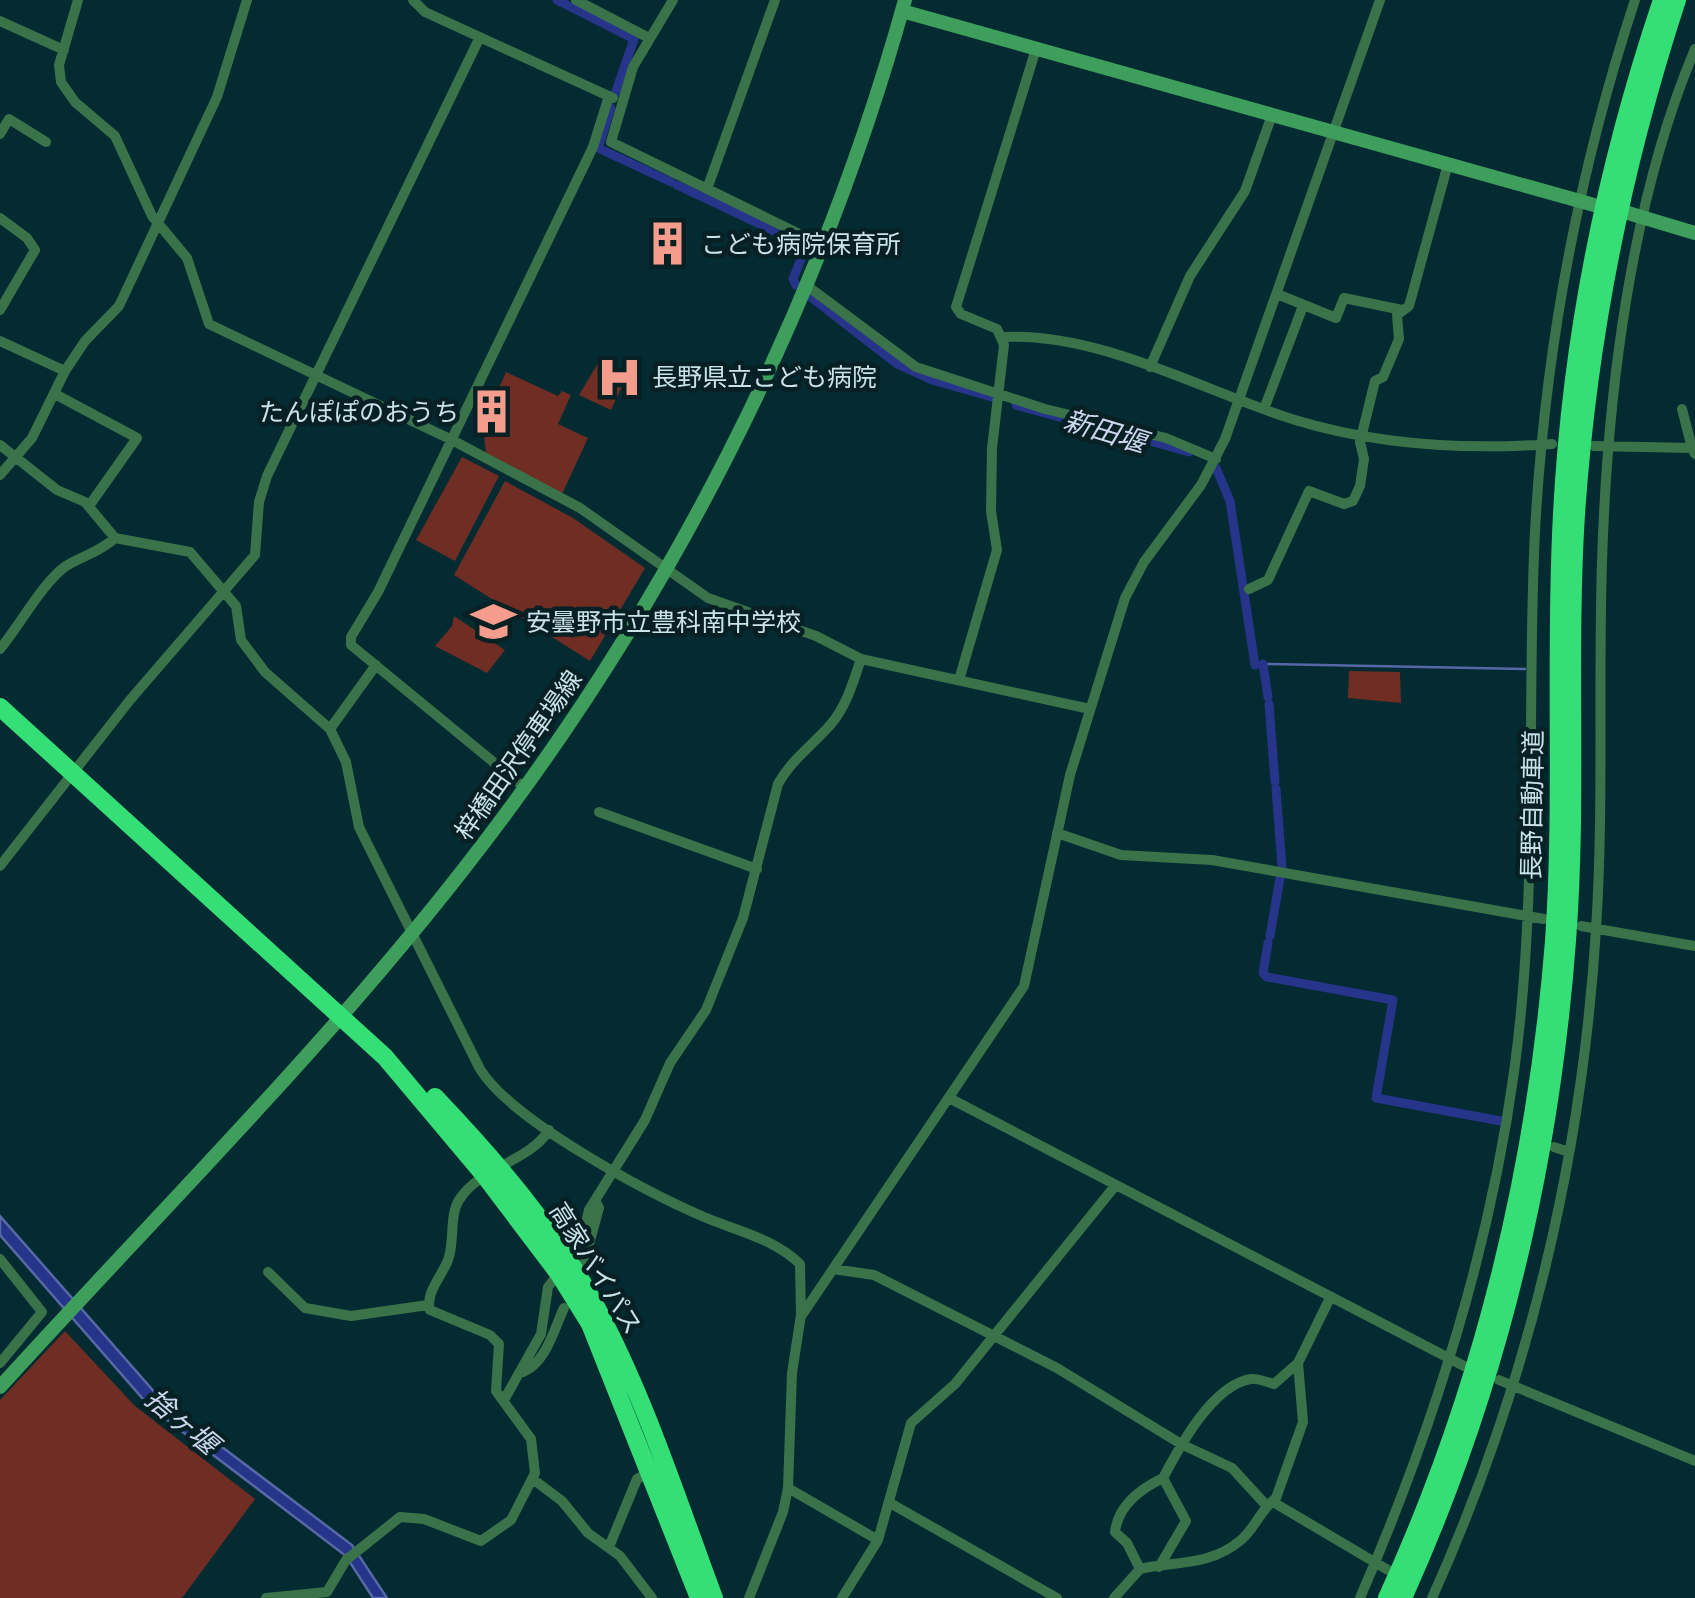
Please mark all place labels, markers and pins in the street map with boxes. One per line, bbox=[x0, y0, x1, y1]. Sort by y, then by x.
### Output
building icon: こども病院保育所 bbox=[644, 220, 692, 268]
place label: こども病院保育所 bbox=[701, 230, 901, 260]
hospital icon: 長野県立こども病院 bbox=[595, 353, 643, 401]
place label: 長野県立こども病院 bbox=[652, 363, 877, 393]
building icon: たんぽぽのおうち bbox=[468, 388, 516, 436]
place label: たんぽぽのおうち bbox=[259, 398, 459, 428]
school or university icon: 安曇野市立豊科南中学校 bbox=[469, 598, 517, 646]
place label: 安曇野市立豊科南中学校 bbox=[526, 608, 801, 638]

